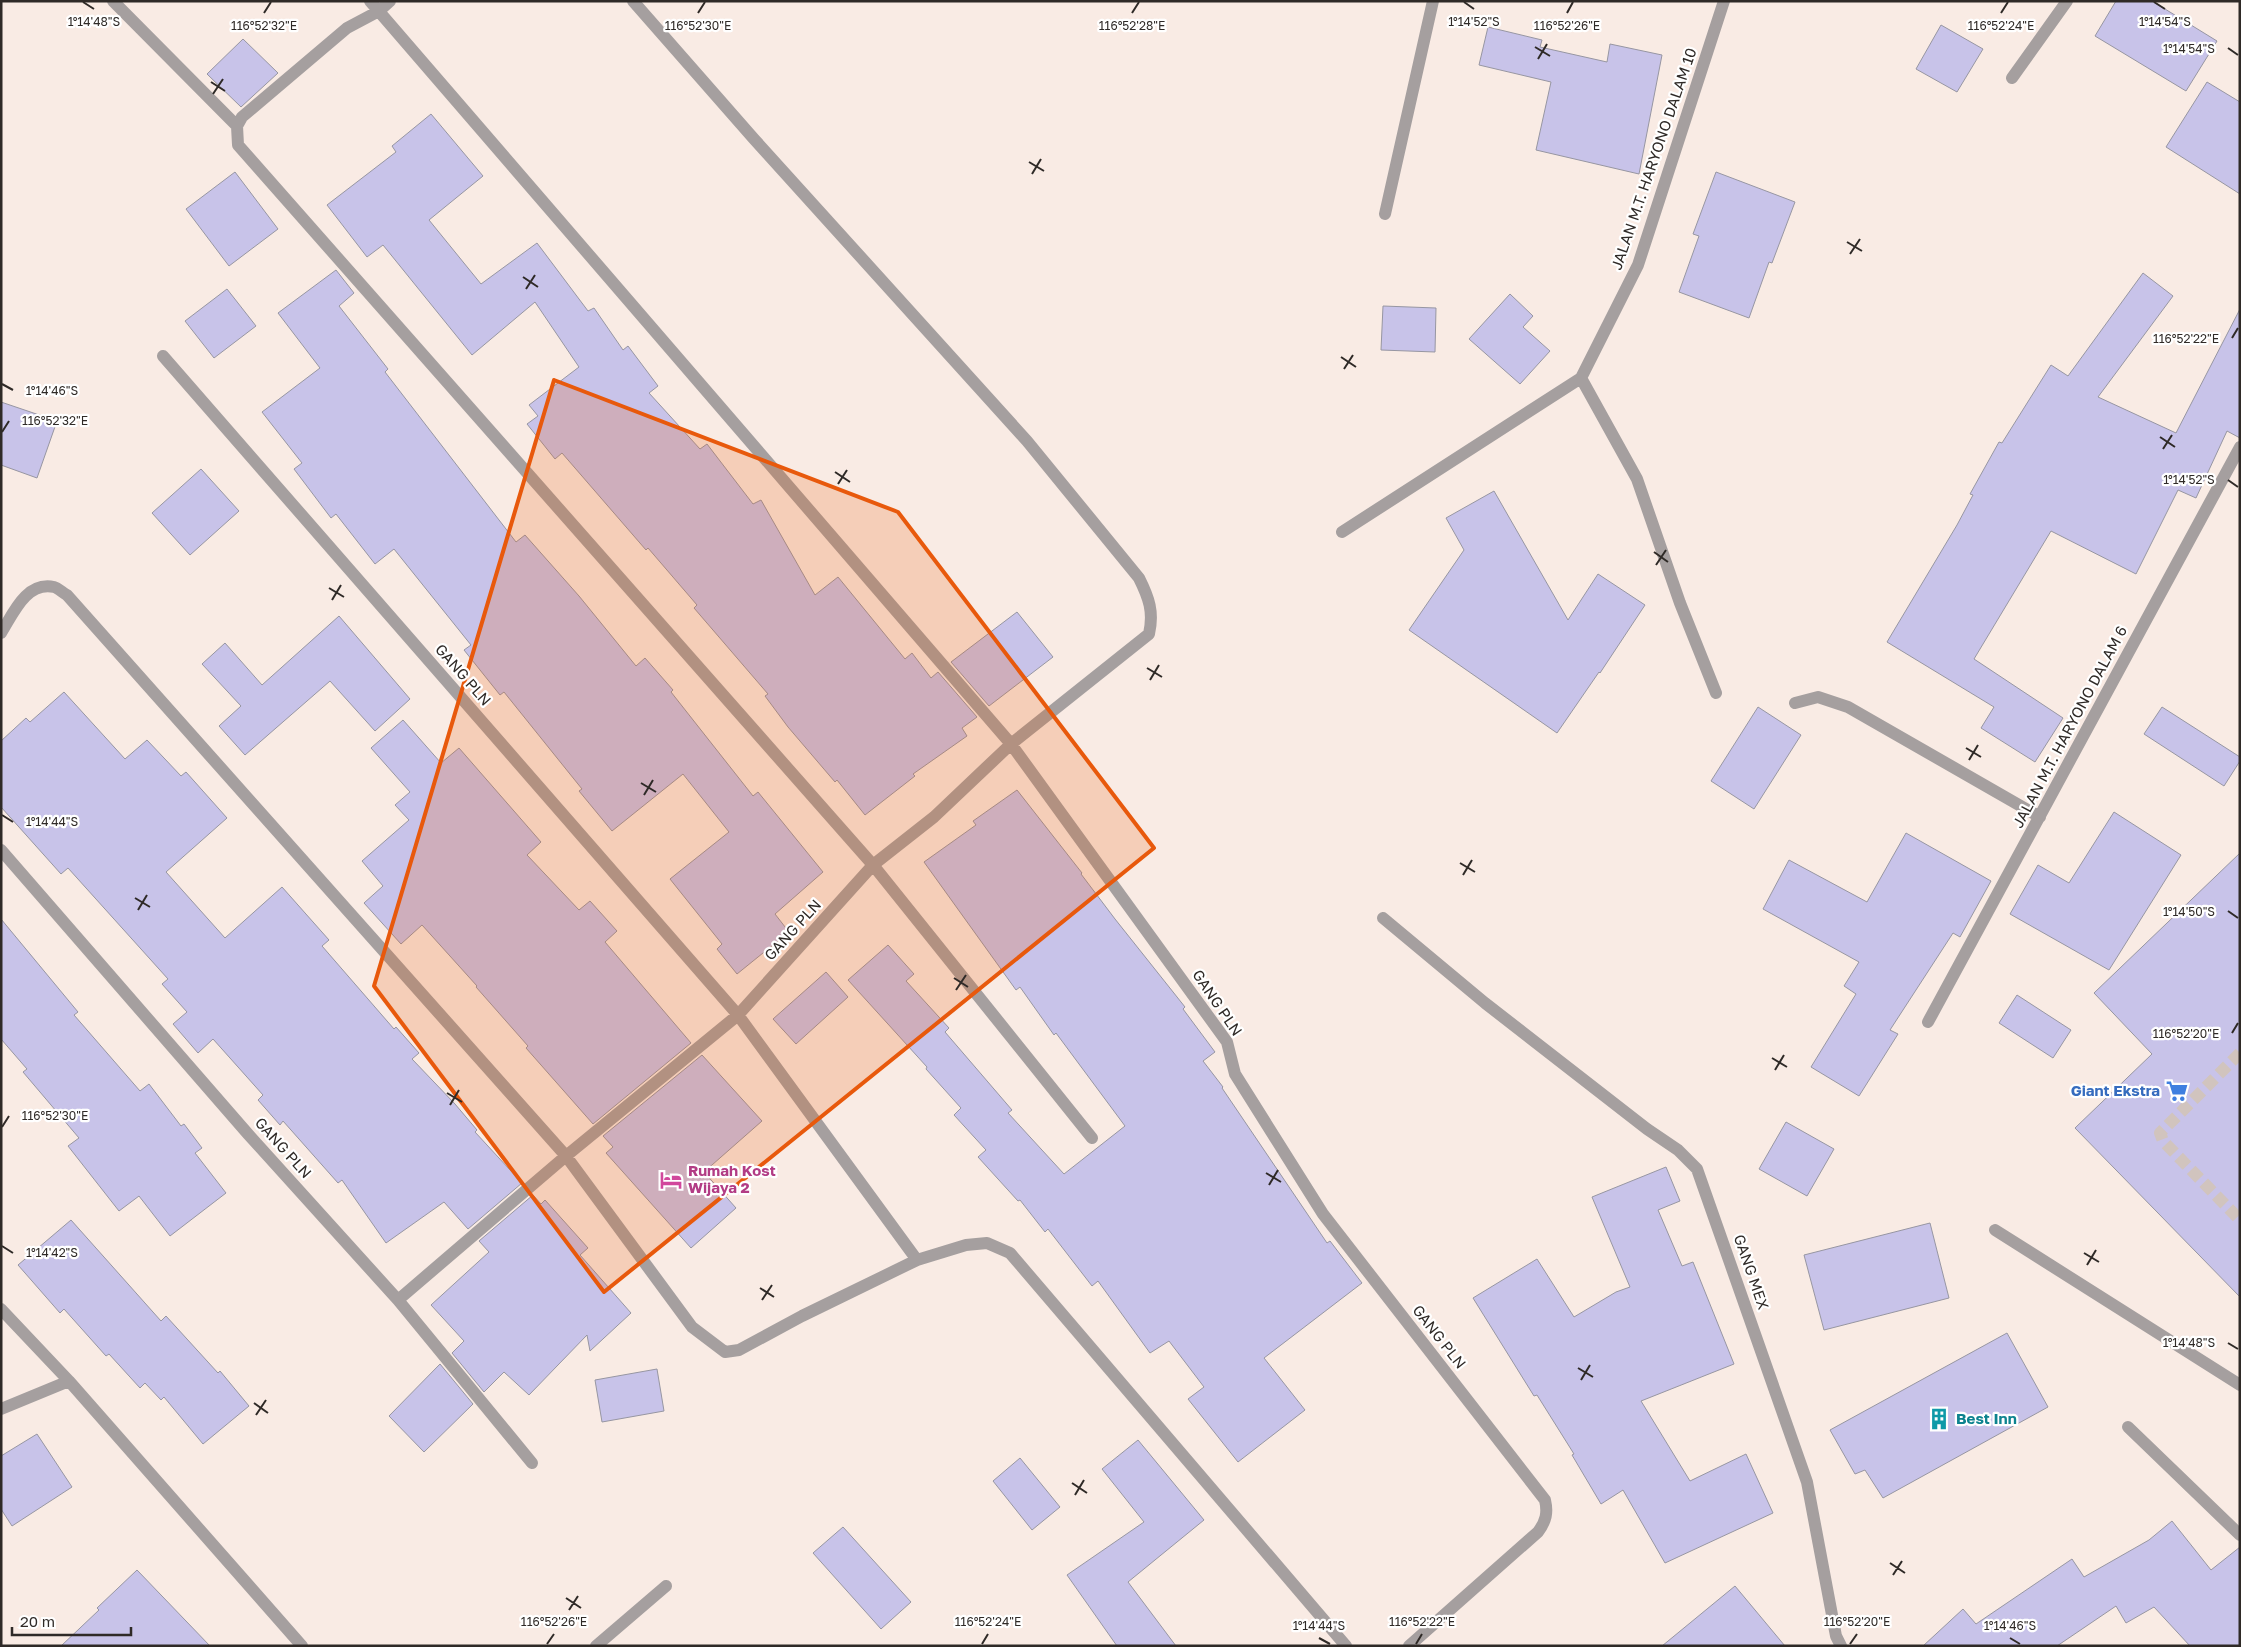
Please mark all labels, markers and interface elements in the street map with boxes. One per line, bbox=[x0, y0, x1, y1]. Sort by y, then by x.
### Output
text: 1°14'48"S bbox=[68, 14, 120, 29]
text: 1°14'52"S bbox=[1448, 14, 1500, 29]
text: 1°14'54"S bbox=[2139, 14, 2191, 29]
text: 116°52'32"E bbox=[231, 18, 297, 33]
text: 116°52'30"E bbox=[665, 18, 731, 33]
text: 116°52'28"E bbox=[1099, 18, 1165, 33]
text: 116°52'26"E bbox=[1534, 18, 1600, 33]
text: 116°52'24"E bbox=[1968, 18, 2034, 33]
text: 1°14'54"S bbox=[2163, 41, 2215, 56]
street label: JALAN M.T. HARYONO DALAM 10 bbox=[1607, 45, 1700, 272]
text: 116°52'22"E bbox=[2153, 331, 2219, 346]
text: 1°14'46"S bbox=[26, 383, 78, 398]
text: 116°52'32"E bbox=[22, 413, 88, 428]
text: 1°14'52"S bbox=[2163, 472, 2215, 487]
street label: JALAN M.T. HARYONO DALAM 6 bbox=[2008, 622, 2130, 831]
street label: GANG PLN bbox=[432, 640, 495, 709]
text: 1°14'44"S bbox=[26, 814, 78, 829]
street label: GANG PLN bbox=[760, 895, 824, 964]
text: 1°14'50"S bbox=[2163, 904, 2215, 919]
street label: GANG PLN bbox=[1189, 966, 1246, 1039]
text: 116°52'20"E bbox=[2153, 1026, 2219, 1041]
supermarket icon: Giant Ekstra bbox=[2164, 1078, 2190, 1104]
place label: Giant Ekstra bbox=[2071, 1081, 2160, 1099]
text: 116°52'30"E bbox=[22, 1108, 88, 1123]
street label: GANG PLN bbox=[252, 1113, 316, 1182]
place label: Rumah Kost Wijaya 2 bbox=[688, 1161, 776, 1196]
hotel icon: Rumah Kost Wijaya 2 bbox=[658, 1167, 684, 1193]
street label: GANG MEX bbox=[1731, 1232, 1773, 1312]
text: 1°14'42"S bbox=[26, 1245, 78, 1260]
street label: GANG PLN bbox=[1409, 1301, 1470, 1372]
text: 1°14'48"S bbox=[2163, 1335, 2215, 1350]
building icon: Best Inn bbox=[1926, 1406, 1952, 1432]
place label: Best Inn bbox=[1956, 1409, 2017, 1427]
scale bar bbox=[12, 1604, 131, 1636]
text: 20 m bbox=[20, 1612, 55, 1630]
text: 116°52'26"E bbox=[521, 1614, 587, 1629]
text: 116°52'24"E bbox=[955, 1614, 1021, 1629]
text: 116°52'22"E bbox=[1389, 1614, 1455, 1629]
text: 116°52'20"E bbox=[1824, 1614, 1890, 1629]
text: 1°14'44"S bbox=[1293, 1618, 1345, 1633]
text: 1°14'46"S bbox=[1984, 1618, 2036, 1633]

